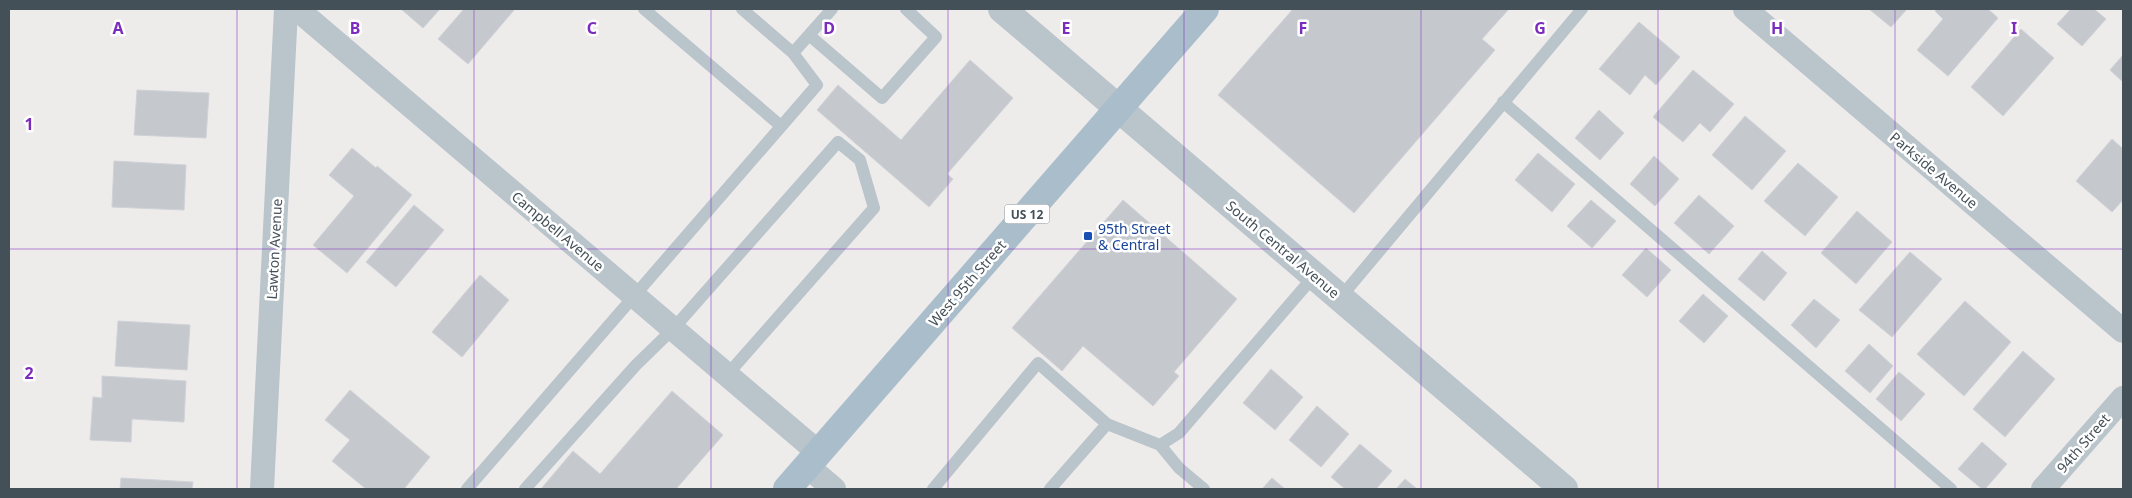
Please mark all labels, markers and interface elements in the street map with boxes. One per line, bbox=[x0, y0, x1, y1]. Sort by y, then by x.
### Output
text: A bbox=[112, 17, 124, 39]
text: B bbox=[350, 17, 360, 39]
text: C bbox=[587, 17, 597, 39]
text: D bbox=[823, 17, 835, 39]
text: E bbox=[1062, 17, 1071, 39]
text: F bbox=[1299, 17, 1307, 39]
text: G bbox=[1534, 17, 1546, 39]
text: H bbox=[1771, 17, 1783, 39]
text: I bbox=[2011, 17, 2017, 39]
text: 1 bbox=[24, 113, 34, 135]
street label: Parkside Avenue bbox=[1886, 128, 1982, 212]
street label: Campbell Avenue bbox=[508, 187, 608, 275]
street label: South Central Avenue bbox=[1222, 196, 1344, 302]
street label: Lawton Avenue bbox=[262, 198, 286, 300]
road number: US 12 bbox=[1004, 204, 1050, 223]
place label: 95th Street & Central bbox=[1098, 219, 1170, 254]
marker: 95th Street & Central bbox=[1082, 230, 1094, 242]
street label: West 95th Street bbox=[924, 236, 1010, 330]
text: 2 bbox=[24, 362, 34, 384]
street label: 94th Street bbox=[2052, 409, 2114, 477]

